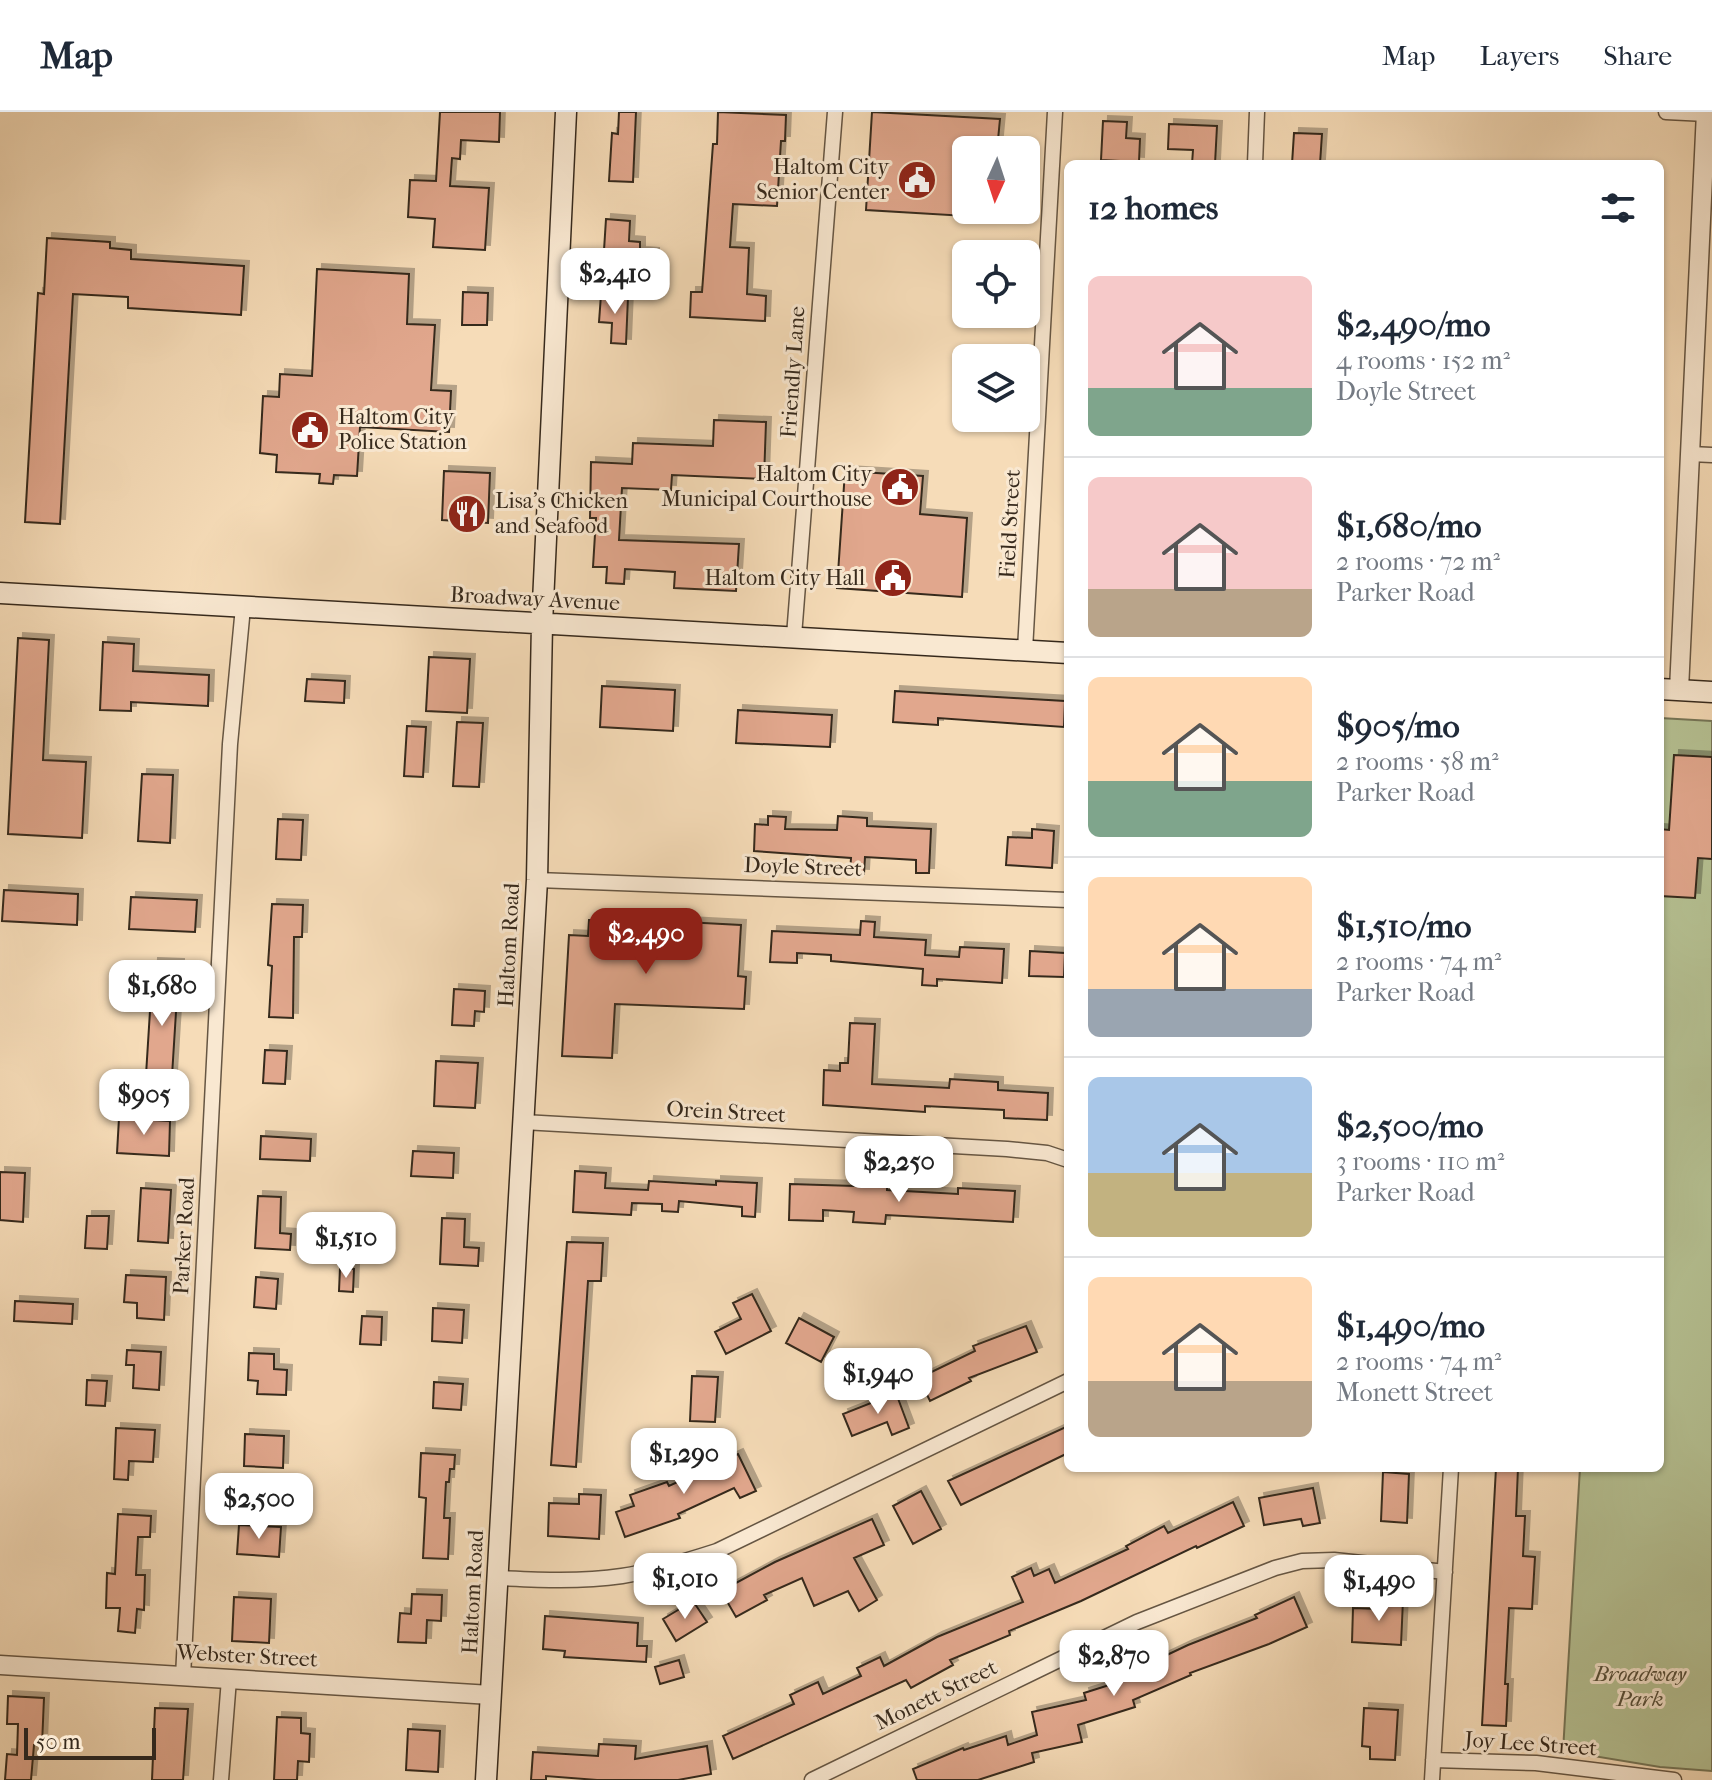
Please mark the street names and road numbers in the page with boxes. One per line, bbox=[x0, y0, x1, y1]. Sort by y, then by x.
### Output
street label: Friendly Lane bbox=[775, 305, 811, 439]
street label: Field Street bbox=[994, 468, 1026, 579]
street label: Broadway Avenue bbox=[449, 582, 621, 616]
street label: Doyle Street bbox=[743, 852, 863, 882]
street label: Haltom Road bbox=[493, 881, 525, 1008]
street label: Orein Street bbox=[666, 1096, 787, 1128]
street label: Parker Road bbox=[168, 1176, 200, 1295]
street label: Haltom Road bbox=[457, 1528, 489, 1655]
street label: Webster Street bbox=[175, 1639, 318, 1673]
street label: Monett Street bbox=[871, 1654, 1002, 1736]
street label: Joy Lee Street bbox=[1462, 1726, 1598, 1762]

